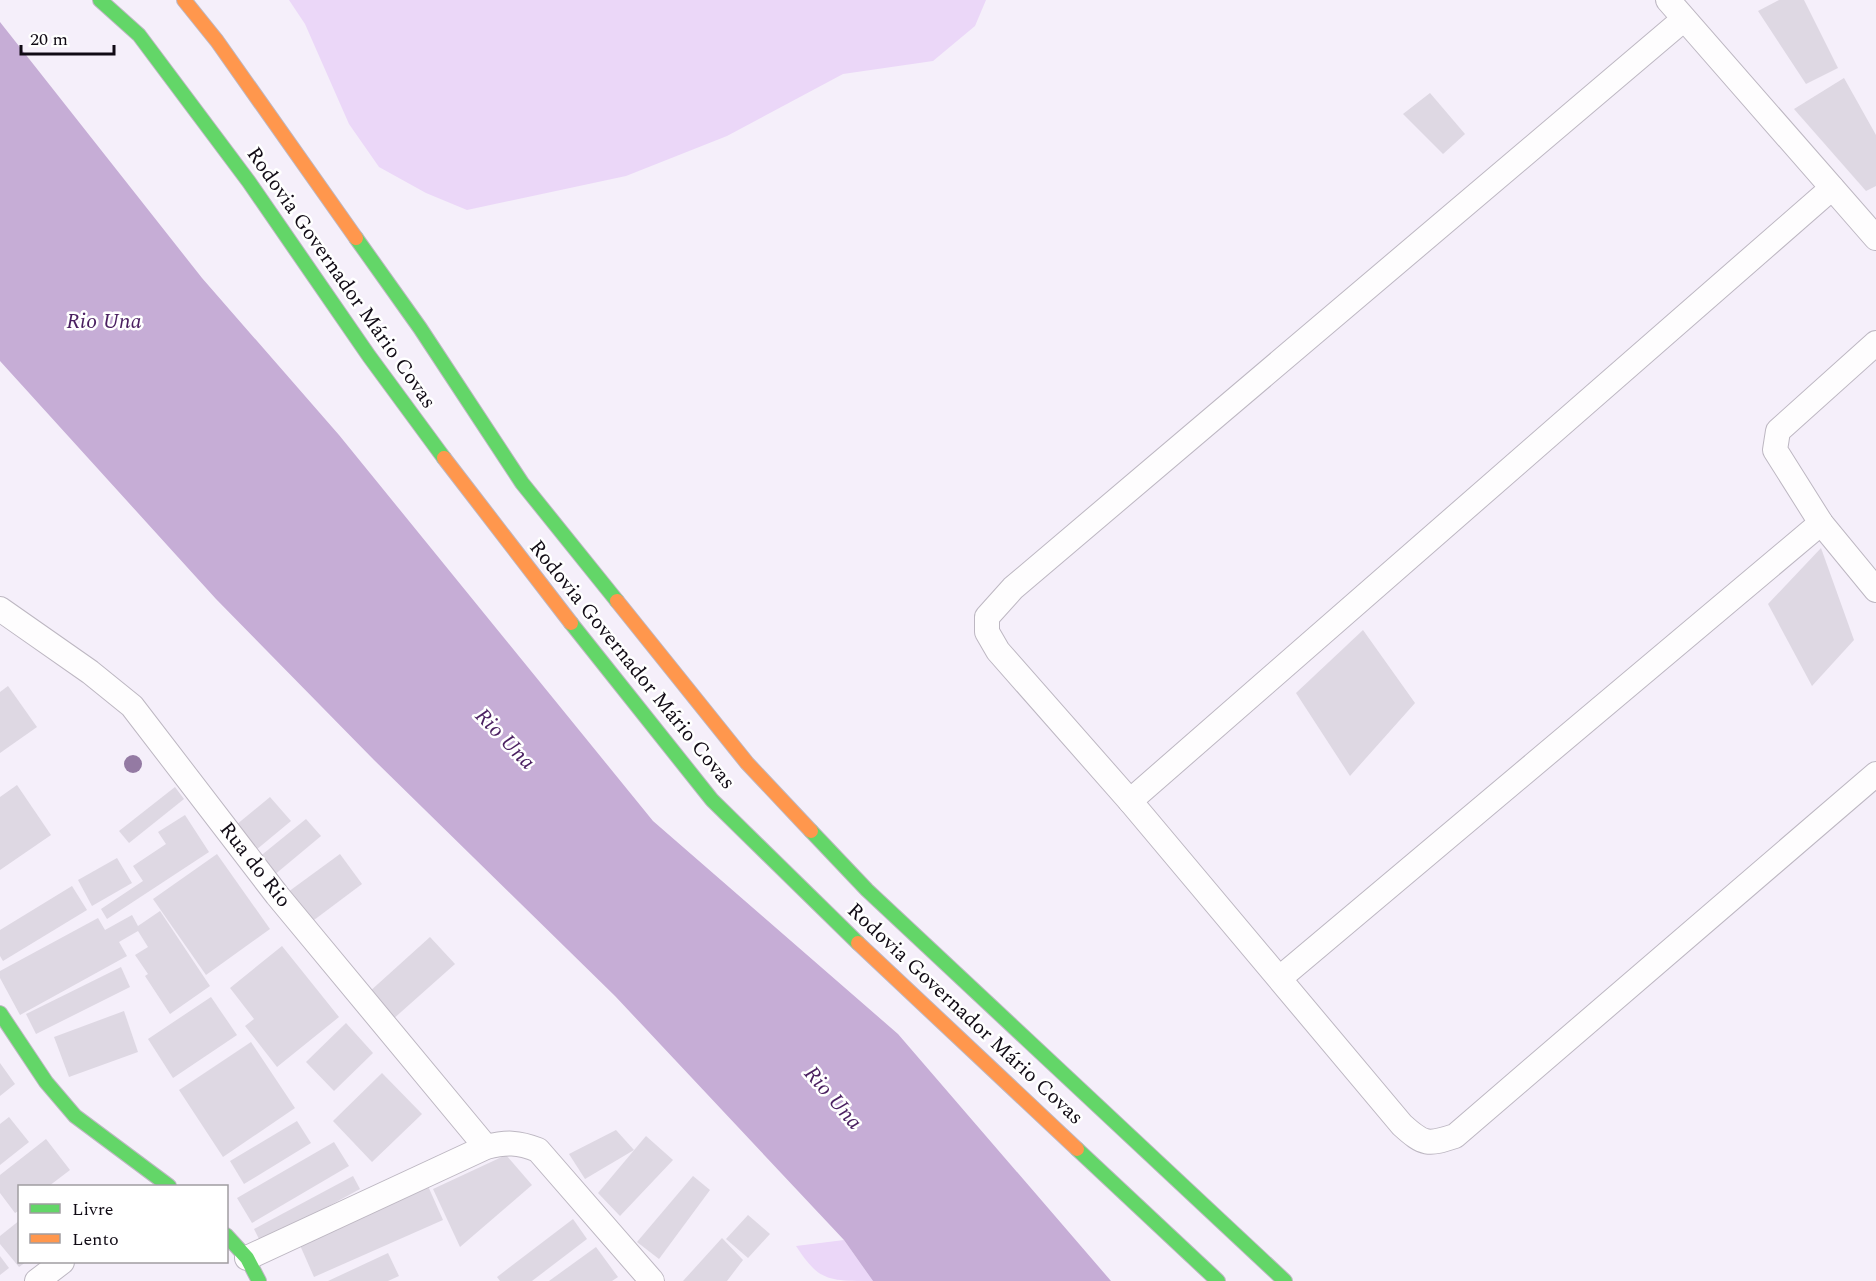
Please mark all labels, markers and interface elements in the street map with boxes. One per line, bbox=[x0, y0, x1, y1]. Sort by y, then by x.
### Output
scale bar bbox=[21, 18, 114, 56]
text: 20 m bbox=[30, 26, 68, 53]
street label: Rodovia Governador Mário Covas bbox=[238, 140, 444, 416]
water label: Rio Una bbox=[66, 305, 142, 338]
street label: Rodovia Governador Mário Covas bbox=[521, 533, 743, 797]
water label: Rio Una bbox=[467, 700, 543, 778]
street label: Rua do Rio bbox=[211, 815, 299, 915]
street label: Rodovia Governador Mário Covas bbox=[839, 895, 1091, 1133]
water label: Rio Una bbox=[796, 1059, 870, 1137]
legend bbox=[18, 1185, 228, 1263]
text: Livre bbox=[72, 1196, 114, 1223]
text: Lento bbox=[72, 1226, 119, 1253]

